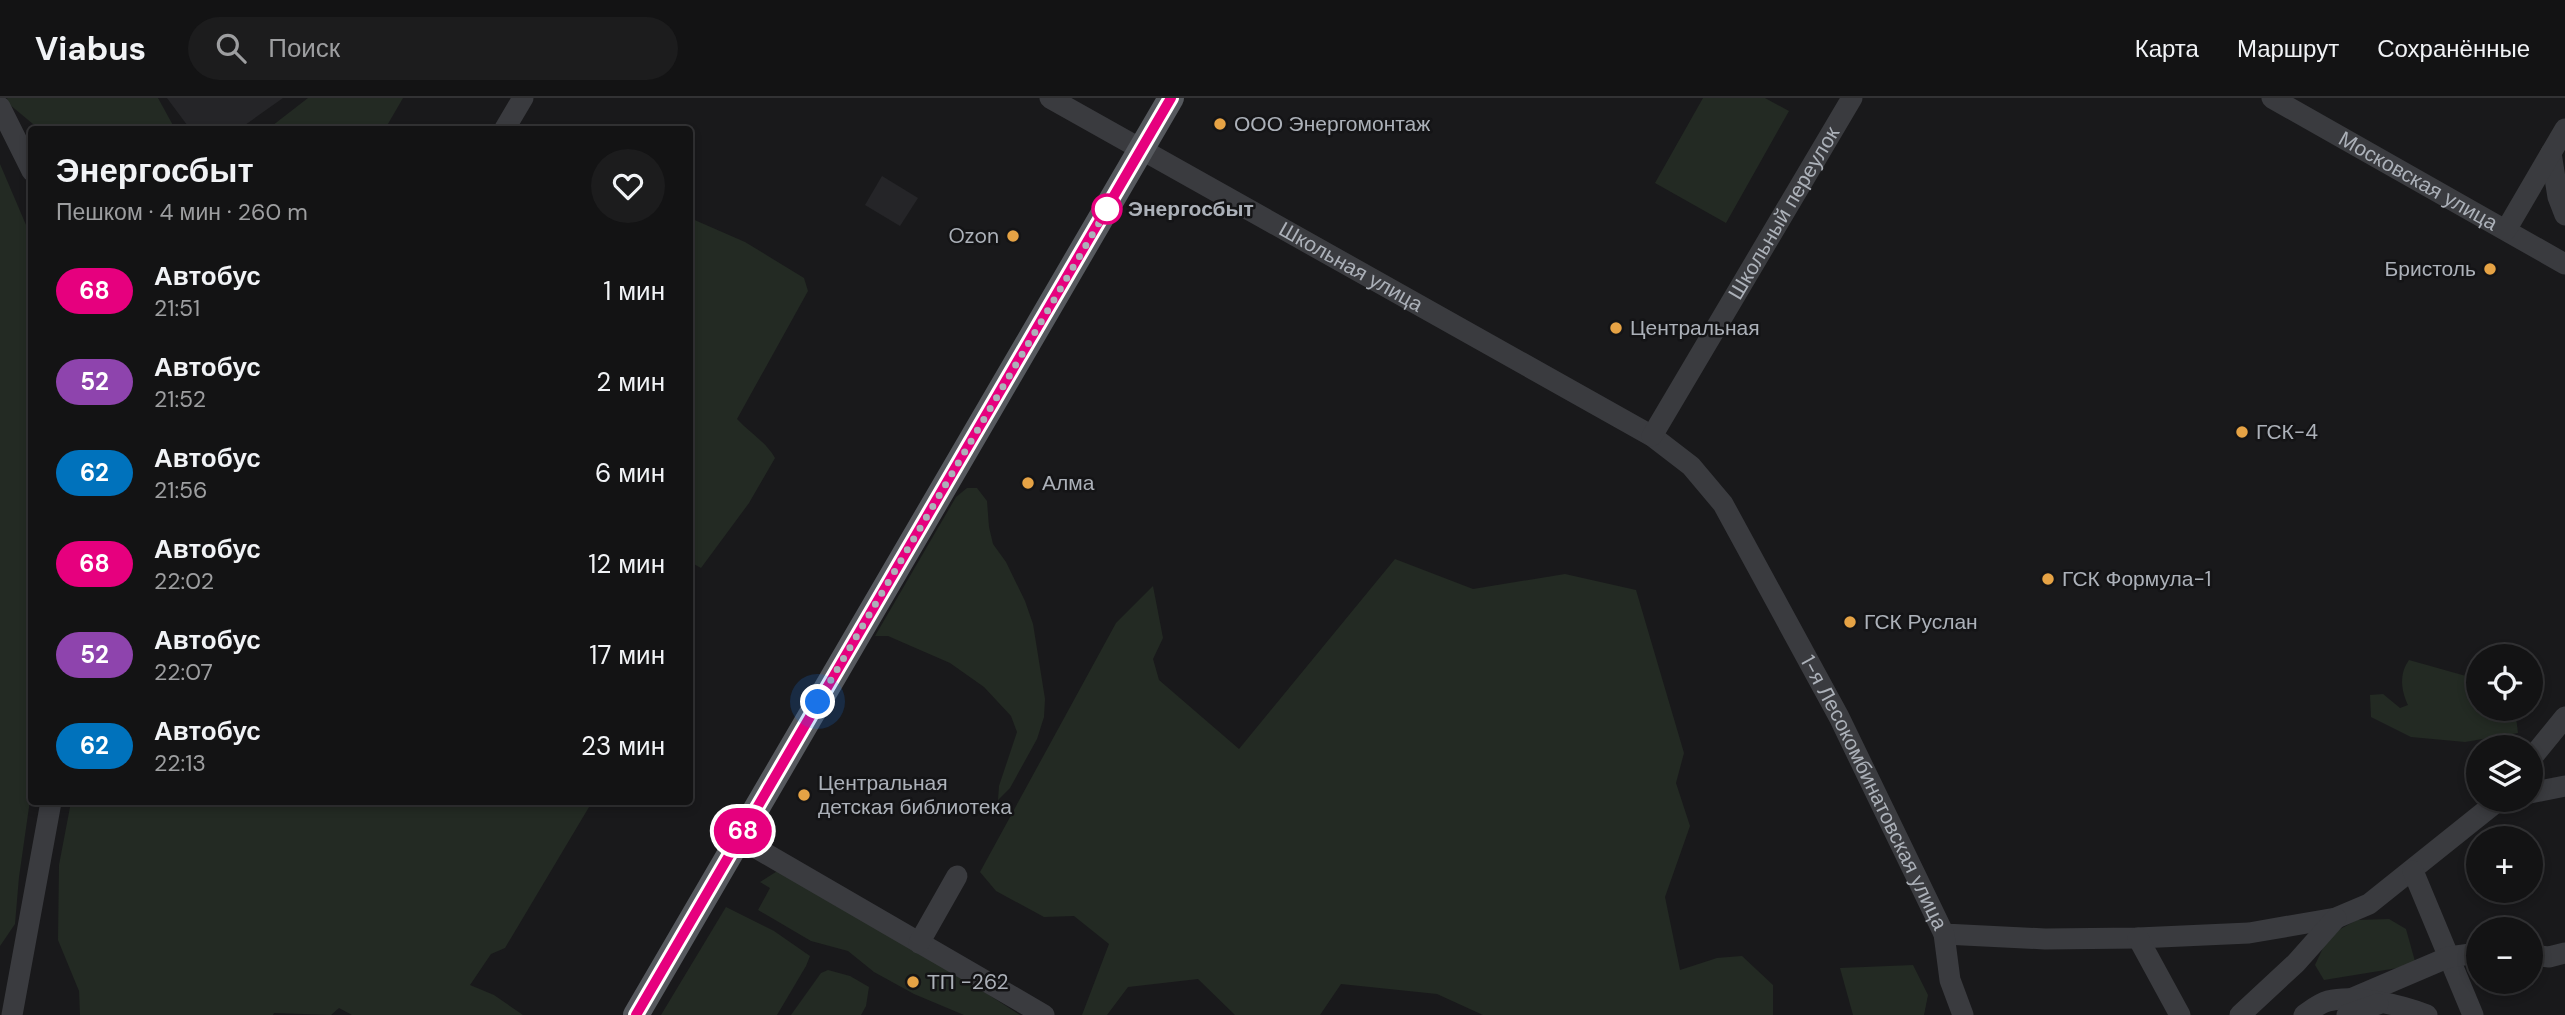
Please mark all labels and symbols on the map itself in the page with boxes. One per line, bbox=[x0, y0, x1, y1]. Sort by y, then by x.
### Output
place label: ООО Энергомонтаж bbox=[1234, 110, 1430, 138]
marker: ООО Энергомонтаж bbox=[1212, 116, 1228, 132]
street label: Школьный переулок bbox=[1722, 121, 1846, 305]
street label: Московская улица bbox=[2334, 125, 2503, 237]
marker: Энергосбыт bbox=[1092, 194, 1122, 224]
place label: Энергосбыт bbox=[1128, 195, 1254, 223]
street label: Школьная улица bbox=[1274, 215, 1428, 319]
place label: Ozon bbox=[949, 222, 999, 250]
marker: Ozon bbox=[1005, 228, 1021, 244]
place label: Бристоль bbox=[2385, 255, 2476, 283]
marker: Бристоль bbox=[2482, 261, 2498, 277]
place label: Центральная bbox=[1630, 314, 1760, 342]
marker: Центральная bbox=[1608, 320, 1624, 336]
place label: ГСК-4 bbox=[2256, 418, 2318, 446]
marker: ГСК-4 bbox=[2234, 424, 2250, 440]
place label: Алма bbox=[1042, 469, 1095, 497]
marker: Алма bbox=[1020, 475, 1036, 491]
place label: ГСК Формула-1 bbox=[2062, 565, 2211, 593]
marker: ГСК Формула-1 bbox=[2040, 571, 2056, 587]
place label: ГСК Руслан bbox=[1864, 608, 1978, 636]
marker: ГСК Руслан bbox=[1842, 614, 1858, 630]
street label: 1-я Лесокомбинатовская улица bbox=[1794, 650, 1954, 935]
your location bbox=[800, 684, 835, 719]
place label: Центральная детская библиотека bbox=[818, 769, 1012, 821]
marker: Центральная детская библиотека bbox=[796, 787, 812, 803]
line badge: 68 bbox=[712, 808, 774, 854]
place label: ТП -262 bbox=[927, 968, 1009, 996]
marker: ТП -262 bbox=[905, 974, 921, 990]

